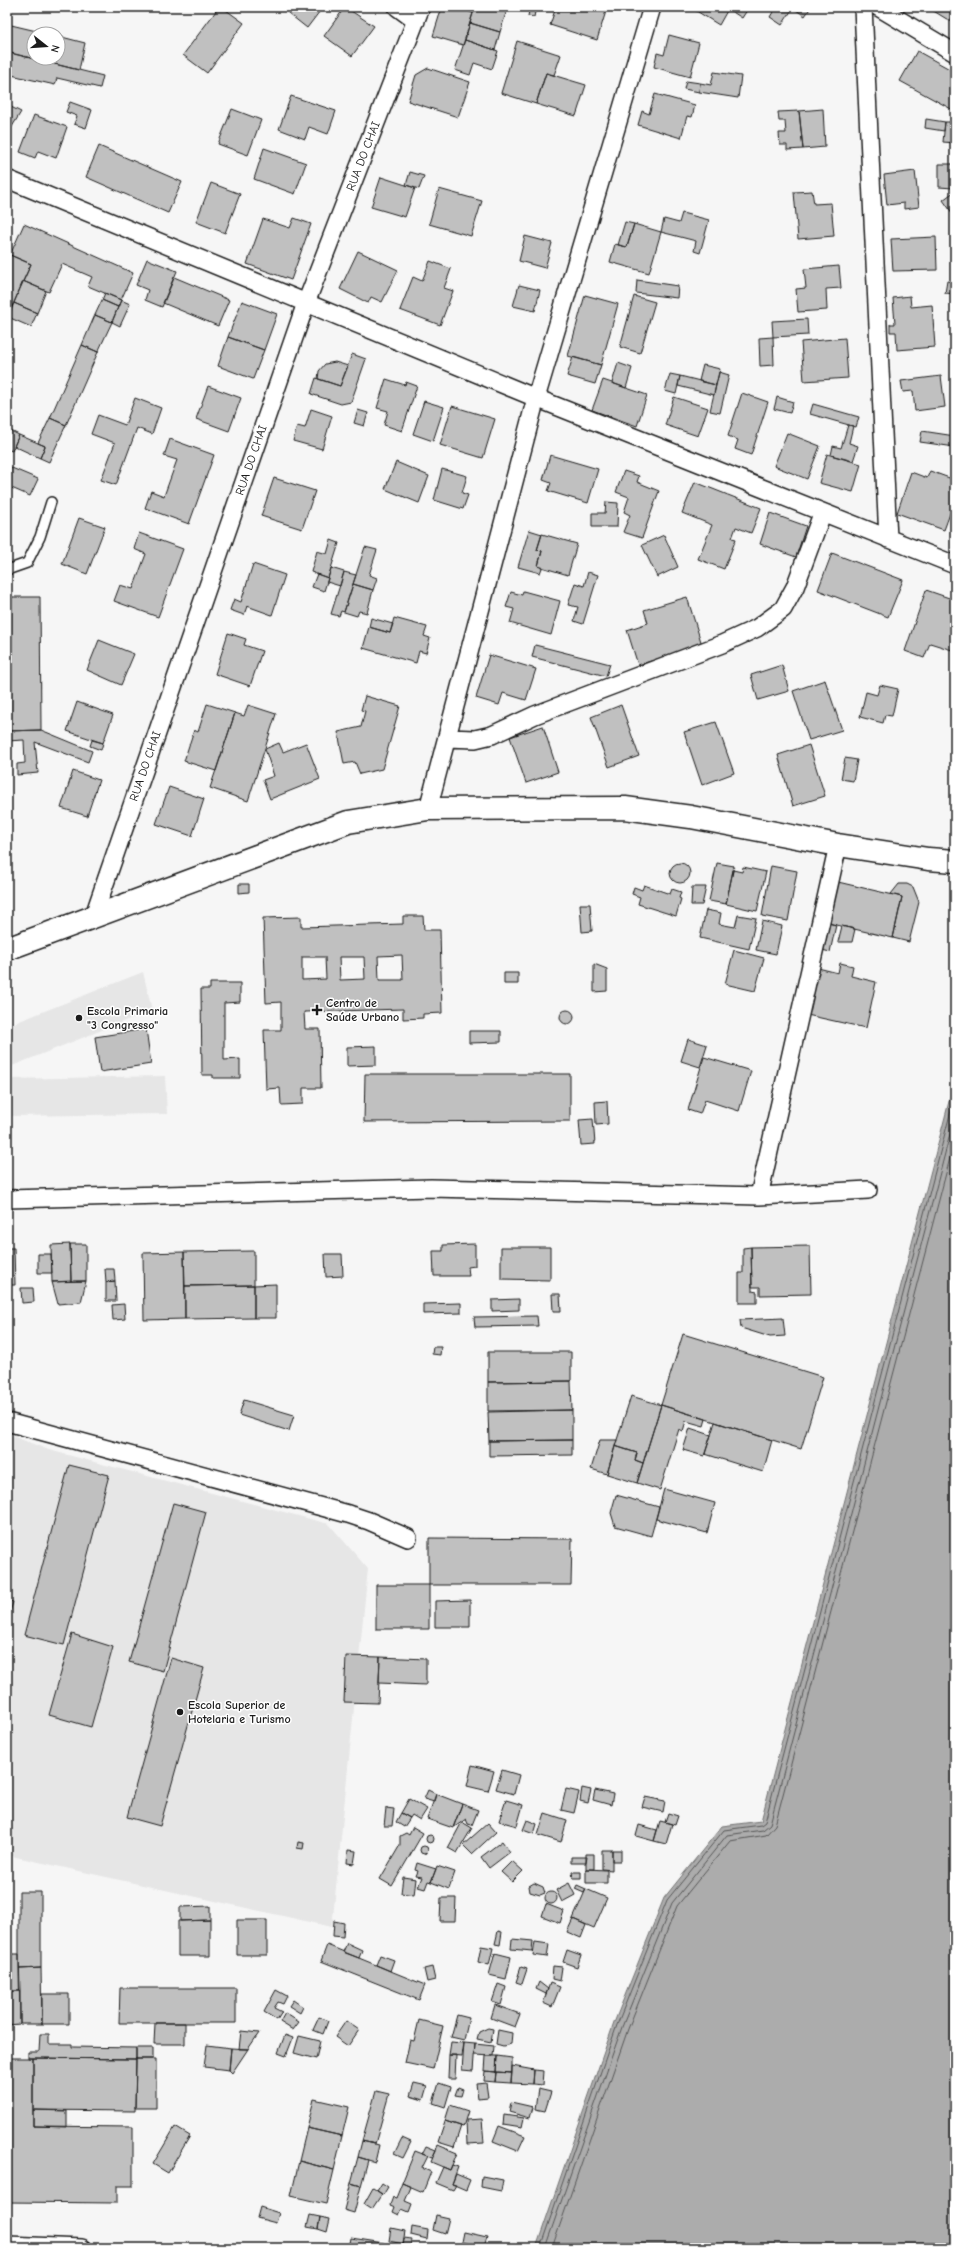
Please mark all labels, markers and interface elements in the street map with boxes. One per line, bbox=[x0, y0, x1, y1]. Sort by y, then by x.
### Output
north arrow bbox=[26, 26, 66, 66]
text: N bbox=[48, 43, 62, 54]
street label: RUA DO CHAI bbox=[343, 119, 383, 193]
street label: RUA DO CHAI bbox=[232, 423, 270, 497]
street label: RUA DO CHAI bbox=[126, 729, 164, 803]
place label: Centro de Saúde Urbano bbox=[326, 996, 399, 1024]
place label: Escola Primaria "3 Congresso" bbox=[87, 1004, 168, 1032]
marker: Centro de Saúde Urbano bbox=[311, 1004, 323, 1016]
marker: Escola Primaria "3 Congresso" bbox=[74, 1013, 84, 1023]
place label: Escola Superior de Hotelaria e Turismo bbox=[188, 1698, 291, 1726]
marker: Escola Superior de Hotelaria e Turismo bbox=[175, 1707, 185, 1717]

